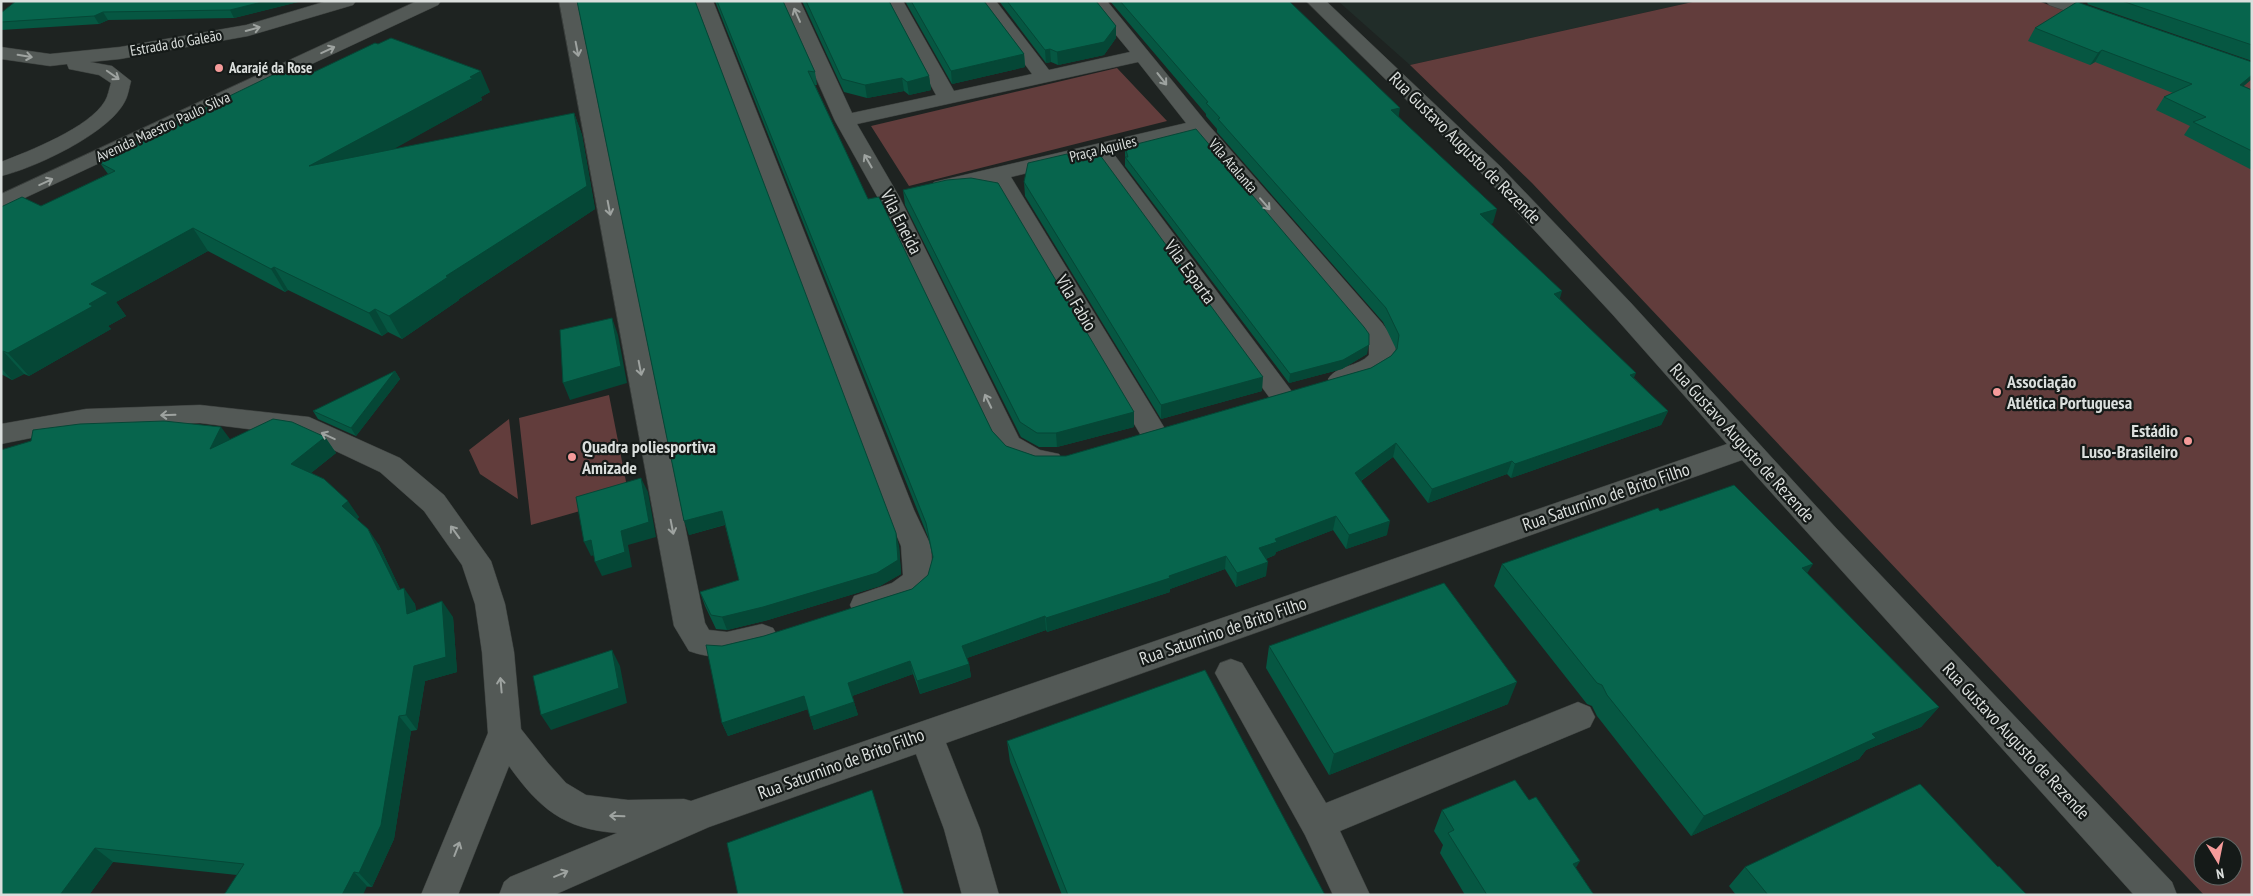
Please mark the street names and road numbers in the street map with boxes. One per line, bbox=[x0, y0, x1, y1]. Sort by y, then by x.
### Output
street label: Estrada do Galeão bbox=[128, 25, 223, 60]
street label: Rua Gustavo Augusto de Rezende bbox=[1384, 67, 1546, 229]
street label: Avenida Maestro Paulo Silva bbox=[93, 87, 233, 166]
street label: Praça Aquiles bbox=[1067, 131, 1138, 166]
street label: Vila Atalanta bbox=[1204, 134, 1262, 197]
street label: Vila Eneida bbox=[875, 185, 927, 258]
street label: Vila Esparta bbox=[1159, 234, 1221, 308]
street label: Vila Fabio bbox=[1050, 270, 1102, 335]
street label: Rua Gustavo Augusto de Rezende bbox=[1665, 358, 1820, 527]
street label: Rua Saturnino de Brito Filho bbox=[1519, 457, 1693, 536]
street label: Rua Saturnino de Brito Filho bbox=[1136, 591, 1310, 670]
street label: Rua Gustavo Augusto de Rezende bbox=[1938, 657, 2095, 824]
street label: Rua Saturnino de Brito Filho bbox=[755, 723, 927, 804]

